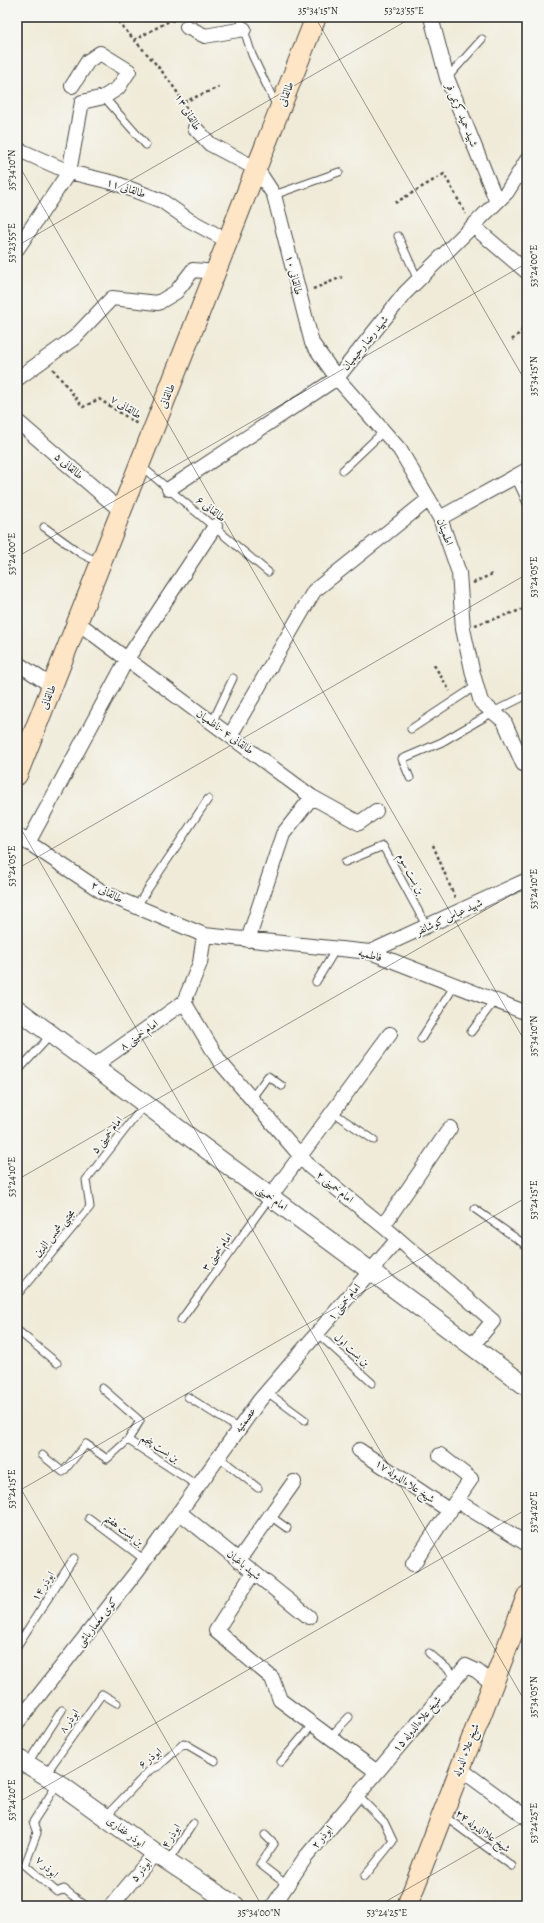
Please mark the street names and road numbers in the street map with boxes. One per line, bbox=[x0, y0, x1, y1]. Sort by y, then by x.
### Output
street label: طالقانی bbox=[274, 79, 298, 109]
street label: شهید حمید کریمی فر bbox=[441, 80, 482, 150]
street label: طالقانی ۱۳ bbox=[171, 91, 205, 133]
street label: طالقانی ۱۱ bbox=[104, 175, 148, 201]
street label: طالقانی ۱۰ bbox=[282, 254, 306, 296]
street label: شهید رضا رحیمیان bbox=[338, 312, 392, 374]
street label: طالقانی bbox=[155, 381, 179, 411]
street label: طالقانی ۷ bbox=[108, 391, 144, 423]
street label: طالقانی ۵ bbox=[51, 449, 87, 483]
street label: طالقانی ۶ bbox=[193, 492, 229, 526]
street label: اطمینان bbox=[433, 516, 457, 548]
street label: طالقانی bbox=[36, 682, 60, 712]
street label: طالقانی ۴ -ناظمیان bbox=[193, 706, 257, 758]
street label: بن بست سوم bbox=[392, 851, 428, 898]
street label: طالقانی ۲ bbox=[88, 877, 126, 907]
street label: شهید عباس کوشانفر bbox=[412, 895, 485, 939]
street label: فاطمیه bbox=[357, 945, 383, 965]
street label: امام خمینی ۸ bbox=[117, 1016, 162, 1055]
street label: امام خمینی ۵ bbox=[88, 1113, 128, 1158]
street label: امام خمینی ۲ bbox=[312, 1167, 357, 1208]
street label: امام خمینی bbox=[252, 1182, 291, 1216]
street label: مجتبی شمس الدین bbox=[30, 1206, 80, 1261]
street label: امام خمینی ۳ bbox=[198, 1230, 238, 1275]
street label: امام خمینی ۱ bbox=[324, 1280, 365, 1325]
street label: بن بست اول bbox=[331, 1330, 373, 1370]
street label: عصمتیه bbox=[231, 1404, 259, 1436]
street label: بن بست پنجم bbox=[136, 1430, 182, 1469]
street label: شیخ علاءالدوله ۱۷ bbox=[371, 1455, 438, 1509]
street label: بن بست هفتم bbox=[100, 1510, 147, 1552]
street label: شهید باغبان bbox=[224, 1547, 265, 1584]
street label: ابوذر ۱۴ bbox=[28, 1568, 58, 1604]
street label: کوی معمارباشی bbox=[73, 1594, 121, 1650]
street label: شیخ علاءالدوله ۱۵ bbox=[389, 1693, 447, 1757]
street label: ابوذر ۸ bbox=[55, 1706, 83, 1736]
street label: شیخ علاء الدوله bbox=[449, 1721, 486, 1780]
street label: ابوذر ۶ bbox=[135, 1744, 165, 1772]
street label: شیخ علاالدوله ۲۴ bbox=[451, 1806, 514, 1859]
street label: ابوذر غفاری bbox=[104, 1813, 148, 1851]
street label: ابوذر ۴ bbox=[158, 1821, 184, 1851]
street label: ابوذر ۲ bbox=[308, 1822, 336, 1852]
street label: ابوذر ۷ bbox=[32, 1853, 62, 1881]
street label: ابوذر ۵ bbox=[127, 1855, 155, 1885]

